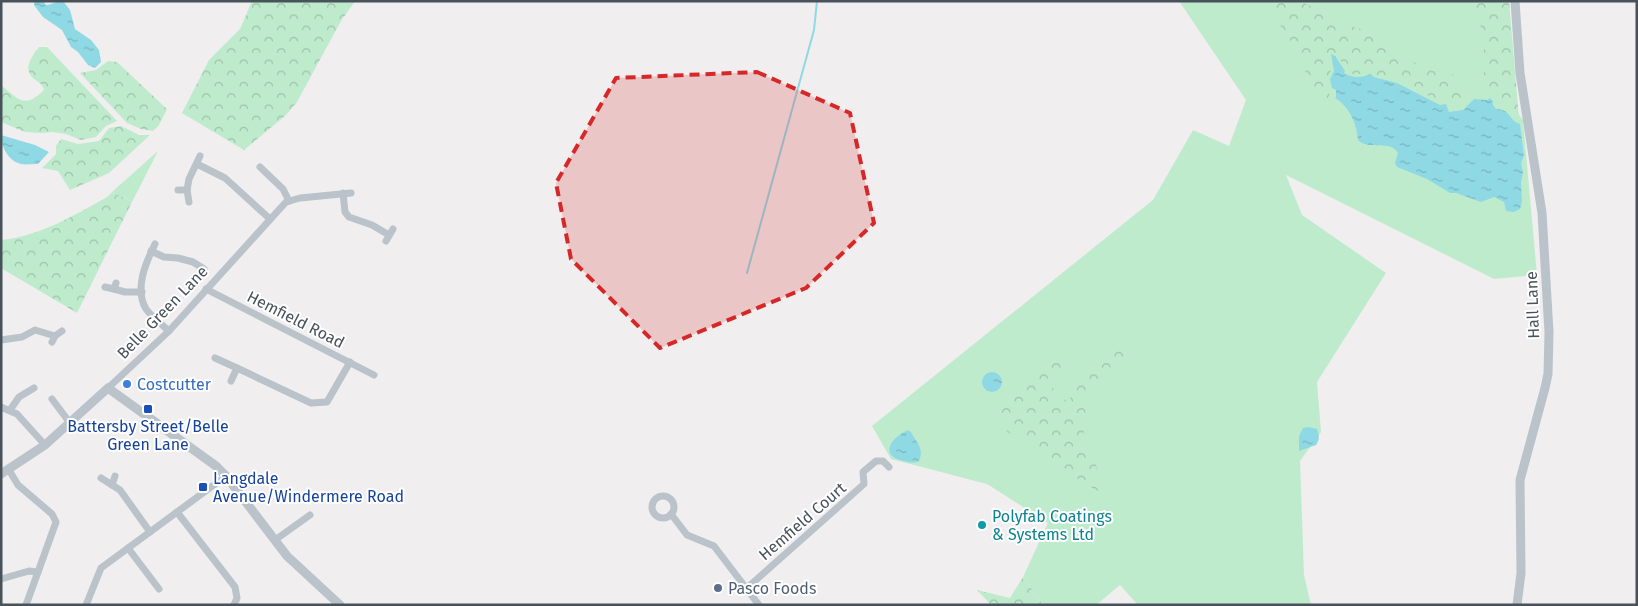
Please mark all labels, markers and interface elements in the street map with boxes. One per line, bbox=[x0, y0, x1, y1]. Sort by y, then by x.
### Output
street label: Belle Green Lane bbox=[113, 262, 212, 363]
street label: Hall Lane bbox=[1522, 271, 1543, 339]
street label: Hemfield Road bbox=[244, 287, 348, 352]
place label: Costcutter bbox=[137, 375, 212, 394]
marker: Costcutter bbox=[121, 378, 133, 390]
marker: Battersby Street/Belle Green Lane bbox=[142, 403, 154, 415]
place label: Battersby Street/Belle Green Lane bbox=[67, 417, 229, 454]
place label: Langdale Avenue/Windermere Road bbox=[213, 469, 404, 506]
street label: Hemfield Court bbox=[755, 478, 850, 564]
marker: Langdale Avenue/Windermere Road bbox=[197, 481, 209, 493]
place label: Polyfab Coatings & Systems Ltd bbox=[992, 507, 1112, 544]
marker: Polyfab Coatings & Systems Ltd bbox=[976, 519, 988, 531]
place label: Pasco Foods bbox=[728, 579, 816, 598]
marker: Pasco Foods bbox=[712, 582, 724, 594]

